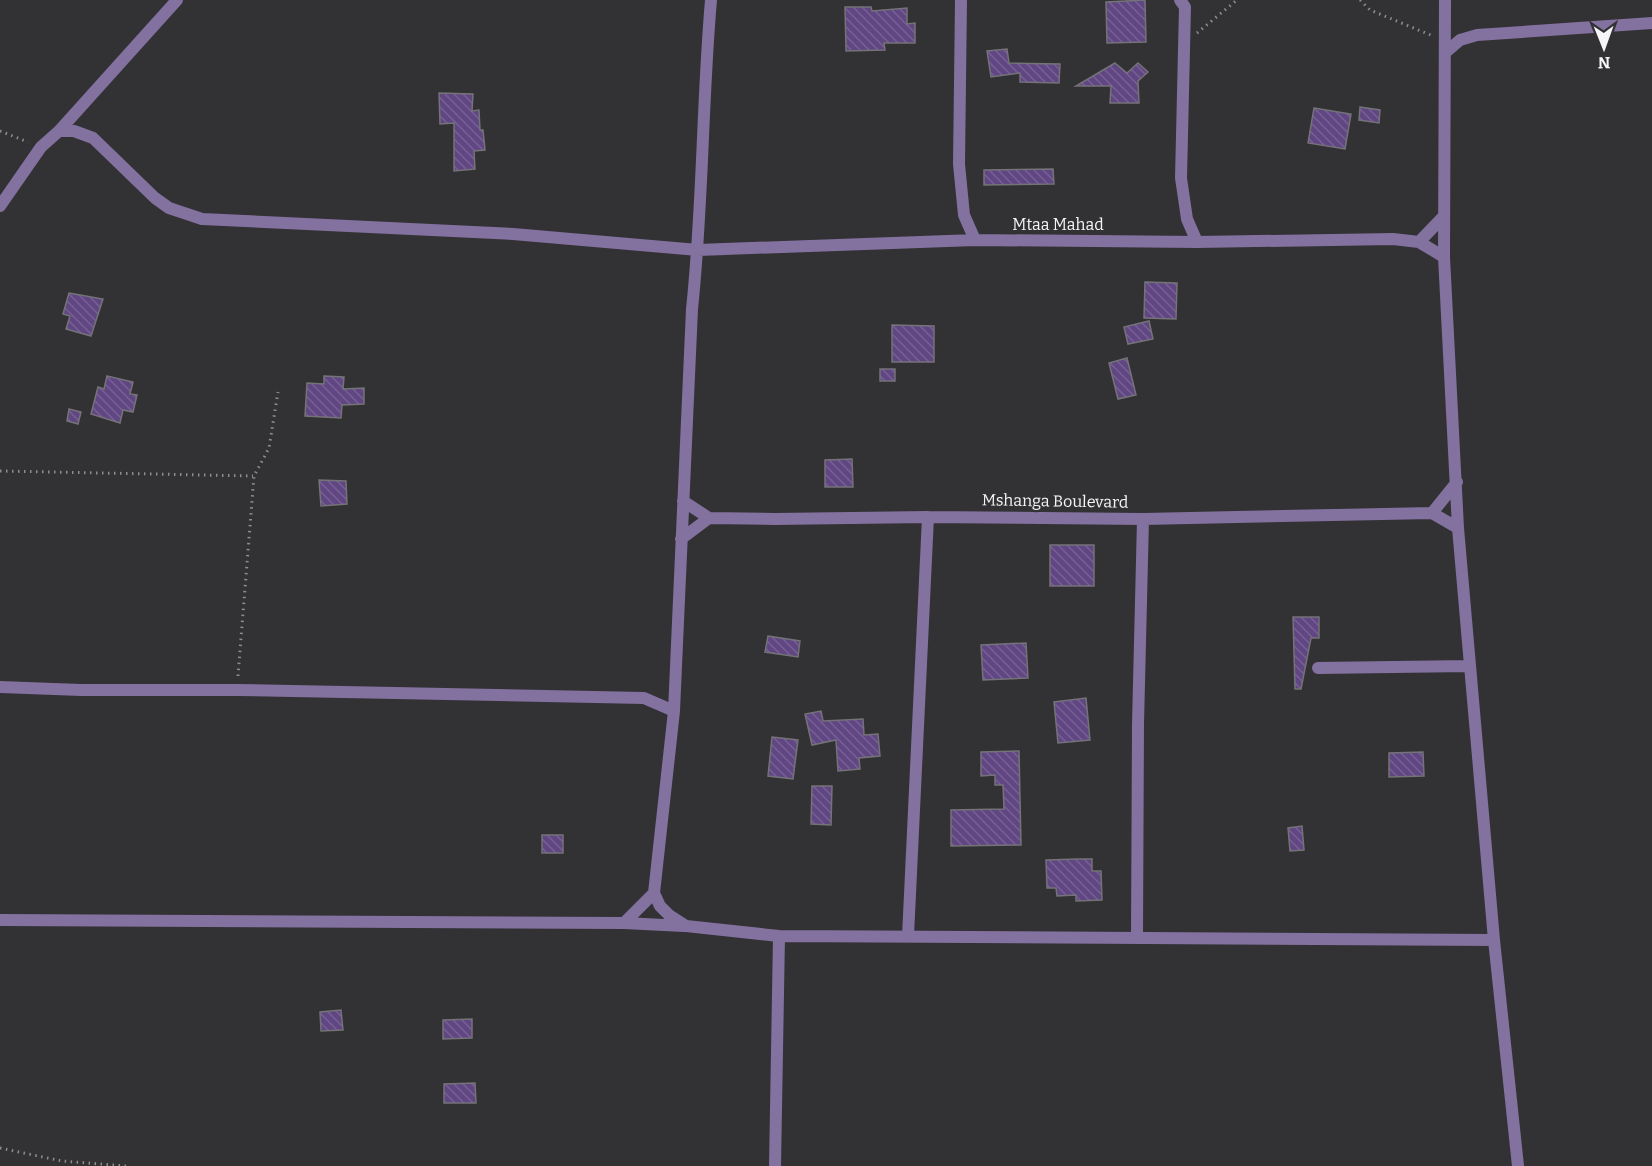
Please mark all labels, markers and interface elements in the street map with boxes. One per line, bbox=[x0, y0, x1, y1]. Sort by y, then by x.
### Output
north arrow bbox=[1574, 18, 1634, 78]
text: N bbox=[1598, 53, 1611, 72]
street label: Mtaa Mahad bbox=[1012, 215, 1104, 234]
street label: Mshanga Boulevard bbox=[982, 490, 1129, 512]

